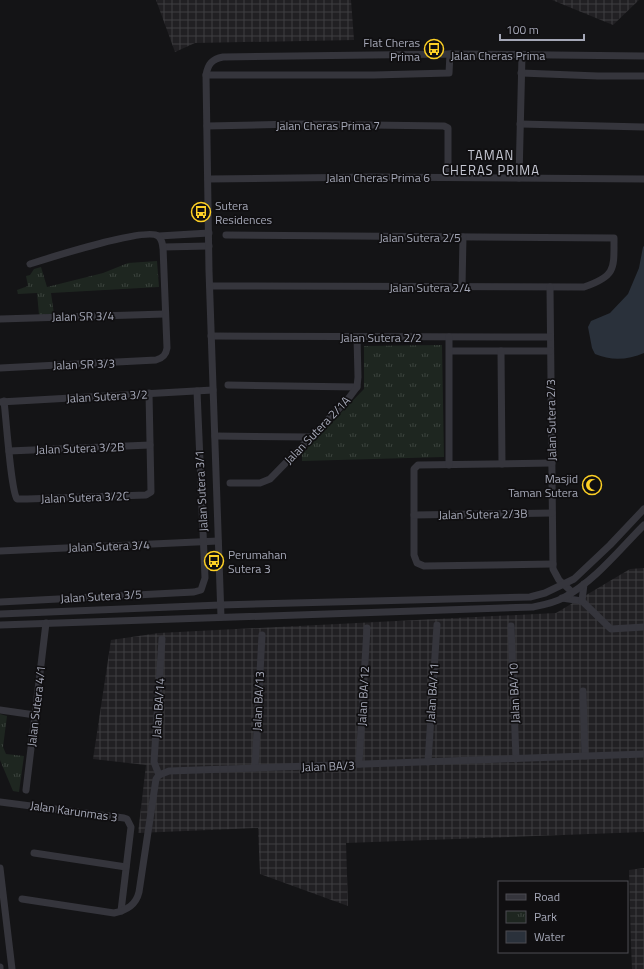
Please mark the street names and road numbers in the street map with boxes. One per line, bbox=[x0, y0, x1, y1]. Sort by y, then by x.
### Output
street label: Jalan Cheras Prima bbox=[451, 46, 545, 65]
street label: Jalan Cheras Prima 7 bbox=[276, 116, 380, 135]
street label: Jalan Cheras Prima 6 bbox=[326, 168, 430, 187]
street label: Jalan Sutera 2/5 bbox=[379, 228, 461, 247]
street label: Jalan Sutera 2/4 bbox=[389, 278, 471, 297]
street label: Jalan SR 3/4 bbox=[52, 306, 115, 326]
street label: Jalan Sutera 2/2 bbox=[340, 328, 422, 347]
street label: Jalan SR 3/3 bbox=[53, 353, 115, 375]
street label: Jalan Sutera 2/3 bbox=[541, 379, 561, 461]
street label: Jalan Sutera 3/2 bbox=[66, 384, 148, 408]
street label: Jalan Sutera 2/1A bbox=[279, 391, 355, 469]
street label: Jalan Sutera 3/2B bbox=[35, 437, 125, 459]
street label: Jalan Sutera 3/1 bbox=[189, 450, 213, 532]
street label: Jalan Sutera 3/2C bbox=[41, 486, 130, 508]
street label: Jalan Sutera 2/3B bbox=[438, 504, 528, 524]
street label: Jalan Sutera 3/4 bbox=[68, 535, 150, 557]
street label: Jalan Sutera 3/5 bbox=[60, 584, 143, 608]
street label: Jalan BA/11 bbox=[420, 662, 444, 724]
street label: Jalan BA/10 bbox=[503, 662, 525, 723]
street label: Jalan Sutera 4/1 bbox=[22, 664, 50, 748]
street label: Jalan BA/12 bbox=[352, 665, 374, 727]
street label: Jalan BA/13 bbox=[247, 670, 269, 732]
street label: Jalan BA/14 bbox=[146, 677, 170, 739]
street label: Jalan BA/3 bbox=[301, 756, 355, 776]
street label: Jalan Karunmas 3 bbox=[29, 795, 119, 827]

